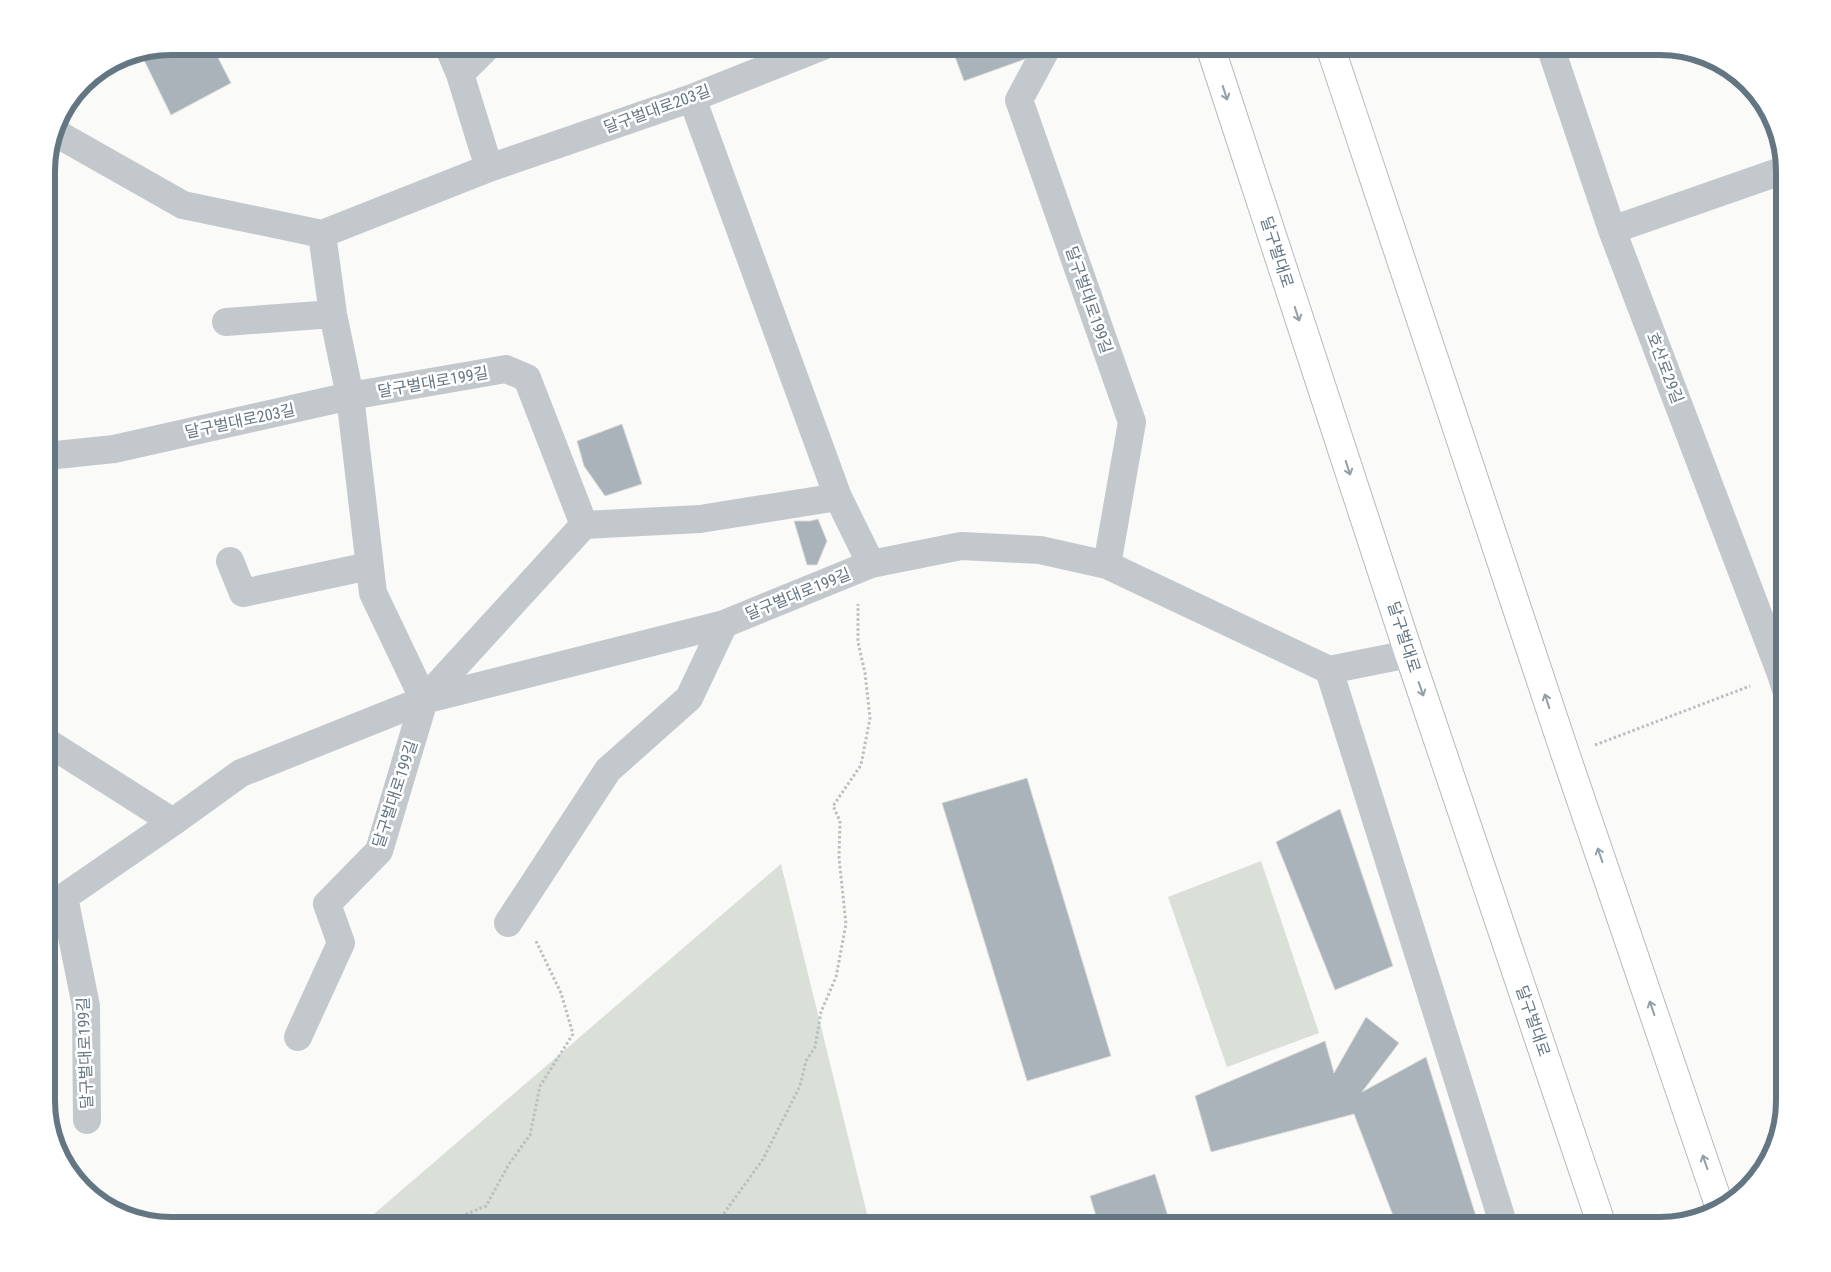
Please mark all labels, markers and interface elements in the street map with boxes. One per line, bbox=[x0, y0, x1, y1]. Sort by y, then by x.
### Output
street label: 달구벌대로203길 bbox=[601, 81, 713, 137]
one-way arrow bbox=[1221, 84, 1231, 100]
street label: 달구벌대로 bbox=[1257, 214, 1297, 290]
street label: 달구벌대로199길 bbox=[1062, 244, 1116, 356]
one-way arrow bbox=[1293, 305, 1303, 321]
street label: 호산로29길 bbox=[1643, 330, 1687, 406]
street label: 달구벌대로199길 bbox=[376, 363, 490, 401]
street label: 달구벌대로203길 bbox=[183, 400, 297, 442]
one-way arrow bbox=[1344, 460, 1354, 476]
street label: 달구벌대로199길 bbox=[743, 564, 853, 624]
street label: 달구벌대로 bbox=[1384, 599, 1424, 675]
one-way arrow bbox=[1417, 681, 1426, 696]
one-way arrow bbox=[1542, 693, 1551, 709]
street label: 달구벌대로199길 bbox=[369, 738, 421, 850]
one-way arrow bbox=[1594, 847, 1604, 863]
street label: 달구벌대로 bbox=[1512, 983, 1554, 1059]
street label: 달구벌대로199길 bbox=[74, 997, 96, 1109]
one-way arrow bbox=[1647, 1001, 1656, 1017]
one-way arrow bbox=[1699, 1154, 1709, 1170]

